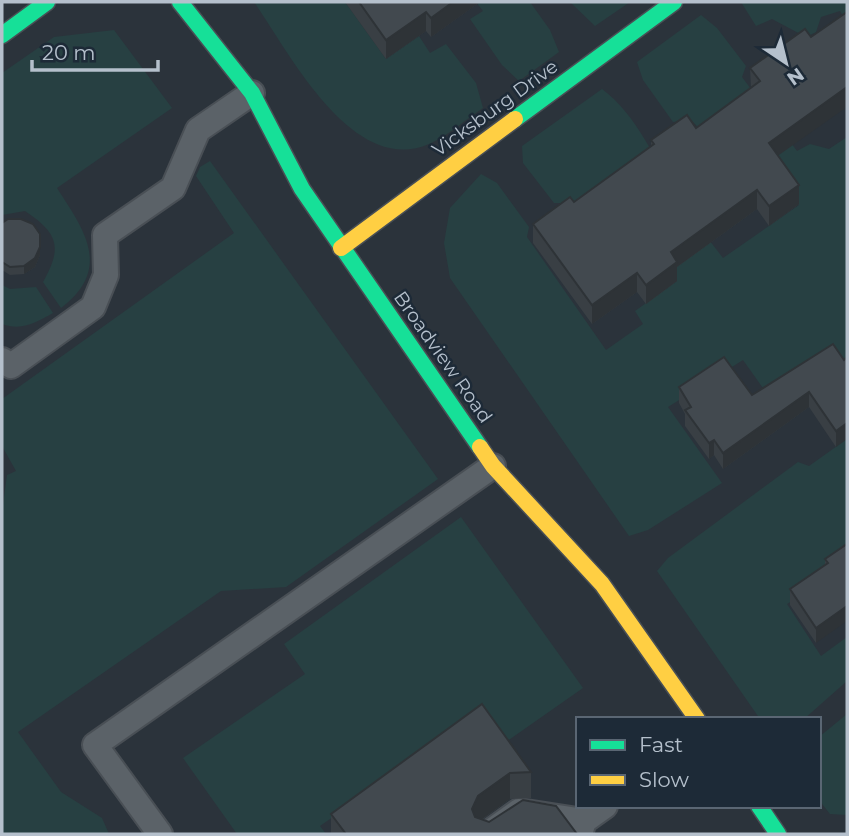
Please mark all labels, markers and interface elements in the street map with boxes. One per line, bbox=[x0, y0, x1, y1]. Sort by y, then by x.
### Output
scale bar bbox=[32, 28, 158, 72]
north arrow bbox=[751, 28, 821, 98]
text: 20 m bbox=[42, 40, 96, 65]
street label: Vicksburg Drive bbox=[428, 55, 562, 161]
text: N bbox=[783, 63, 808, 90]
street label: Broadview Road bbox=[389, 287, 497, 427]
legend bbox=[576, 717, 821, 808]
text: Fast bbox=[639, 732, 683, 757]
text: Slow bbox=[639, 767, 689, 792]

